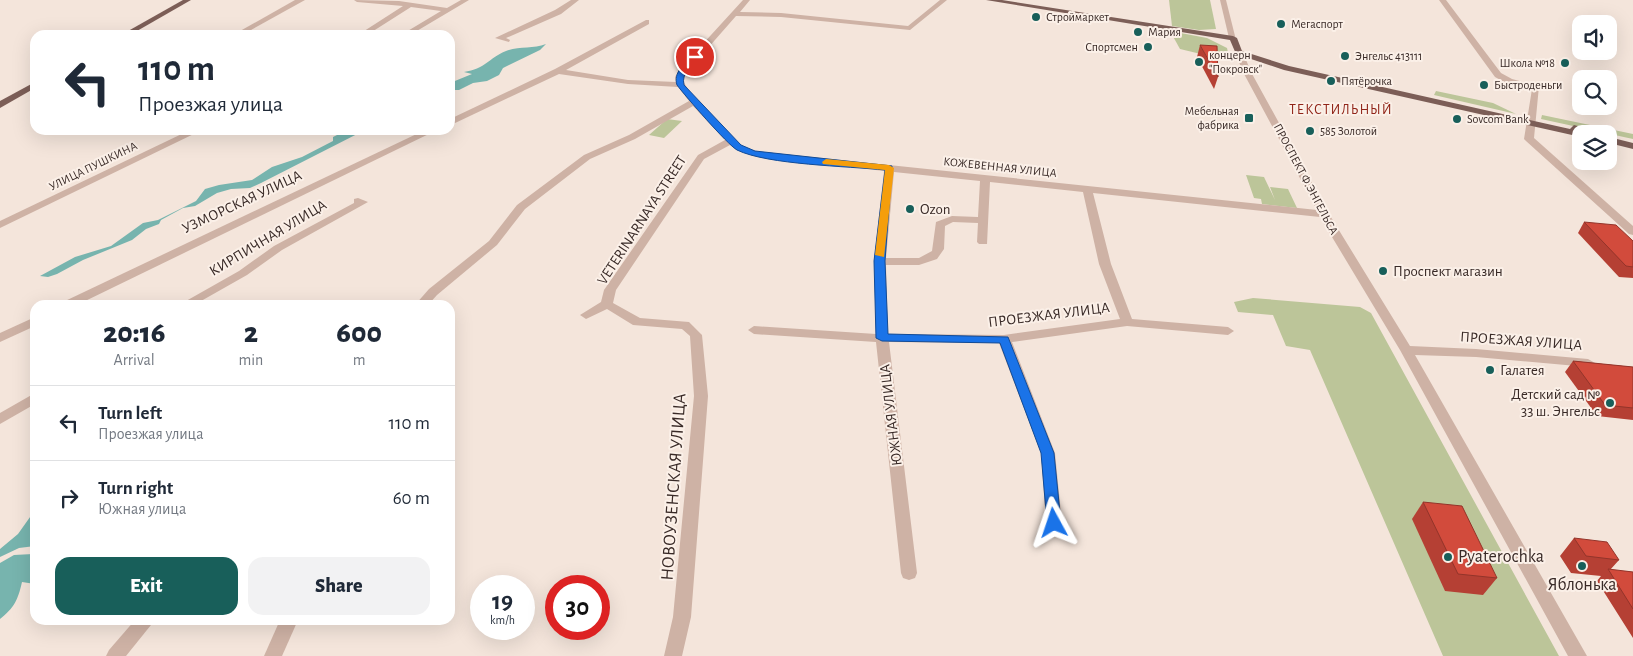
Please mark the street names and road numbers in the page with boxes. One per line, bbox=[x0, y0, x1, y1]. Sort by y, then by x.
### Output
street label: ПРОСПЕКТ Ф.ЭНГЕЛЬСА bbox=[1272, 121, 1340, 237]
street label: УЛИЦА ПУШКИНА bbox=[47, 140, 139, 192]
street label: VETERINARNAYA STREET bbox=[595, 152, 690, 287]
street label: КОЖЕВЕННАЯ УЛИЦА bbox=[943, 155, 1057, 179]
street label: УЗМОРСКАЯ УЛИЦА bbox=[180, 168, 304, 236]
street label: КИРПИЧНАЯ УЛИЦА bbox=[207, 197, 329, 279]
street label: ПРОЕЗЖАЯ УЛИЦА bbox=[987, 300, 1111, 330]
street label: ПРОЕЗЖАЯ УЛИЦА bbox=[1459, 329, 1583, 353]
street label: ЮЖНАЯ УЛИЦА bbox=[877, 363, 905, 467]
street label: НОВОУЗЕНСКАЯ УЛИЦА bbox=[658, 392, 690, 581]

